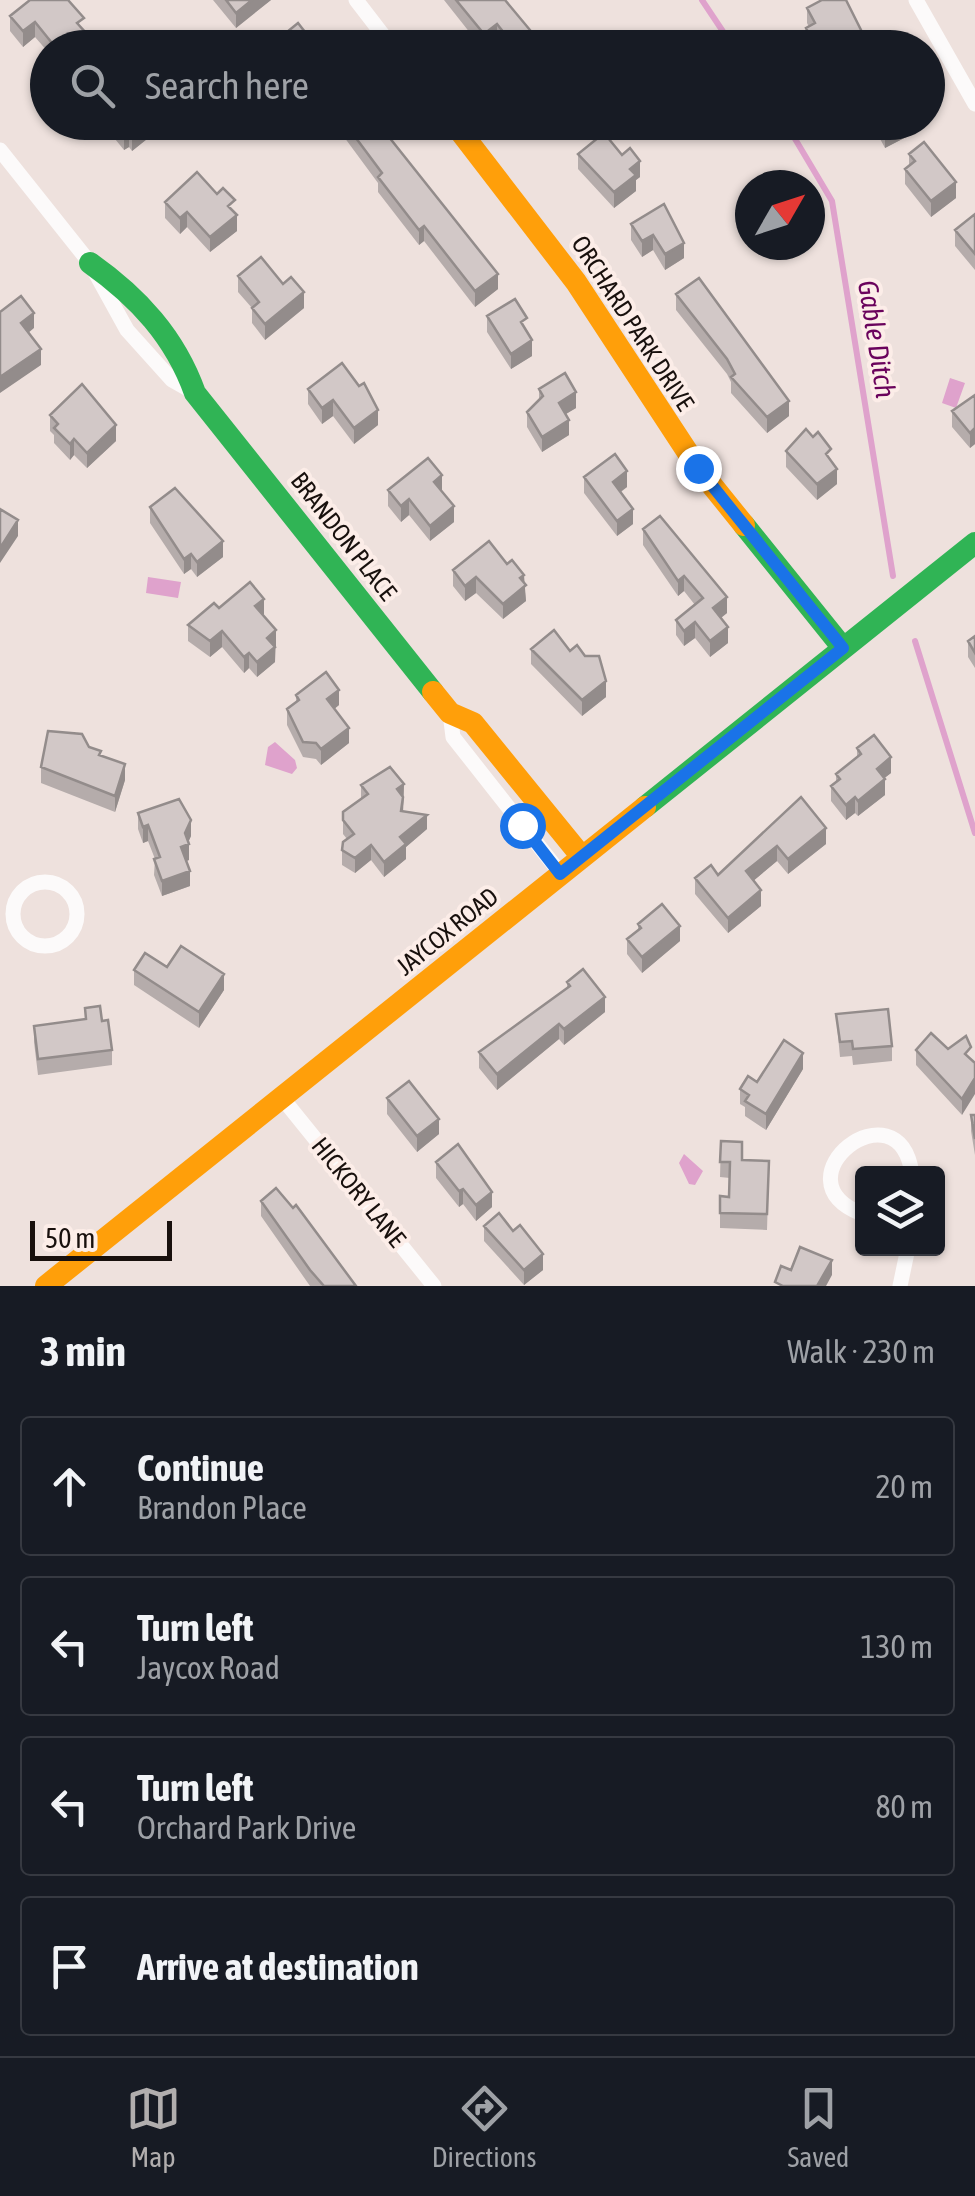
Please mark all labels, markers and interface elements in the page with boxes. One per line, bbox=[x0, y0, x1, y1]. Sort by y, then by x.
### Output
search box bbox=[30, 30, 945, 140]
icon: search bbox=[65, 58, 120, 113]
text: Search here bbox=[145, 64, 309, 107]
north arrow bbox=[735, 170, 825, 260]
street label: ORCHARD PARK DRIVE bbox=[566, 231, 700, 416]
water label: Gable Ditch bbox=[852, 278, 902, 400]
route end bbox=[676, 446, 722, 492]
street label: BRANDON PLACE bbox=[285, 467, 403, 606]
route start bbox=[500, 803, 546, 849]
street label: JAYCOX ROAD bbox=[391, 882, 503, 980]
street label: HICKORY LANE bbox=[306, 1132, 412, 1253]
map controls bbox=[855, 1166, 945, 1256]
button: layers bbox=[855, 1166, 945, 1256]
scale bar bbox=[30, 1216, 172, 1260]
text: 50 m bbox=[45, 1222, 95, 1254]
text: 3 min bbox=[40, 1327, 126, 1375]
text: Walk · 230 m bbox=[787, 1333, 935, 1370]
text: Continue bbox=[137, 1446, 264, 1489]
icon: ahead bbox=[42, 1459, 97, 1514]
text: 20 m bbox=[875, 1468, 933, 1505]
text: Brandon Place bbox=[137, 1489, 307, 1526]
text: Turn left bbox=[137, 1606, 253, 1649]
icon: left bbox=[42, 1619, 97, 1674]
text: 130 m bbox=[860, 1628, 933, 1665]
text: Jaycox Road bbox=[137, 1649, 280, 1686]
text: Turn left bbox=[137, 1766, 253, 1809]
icon: left bbox=[42, 1779, 97, 1834]
text: 80 m bbox=[875, 1788, 933, 1825]
text: Orchard Park Drive bbox=[137, 1809, 356, 1846]
icon: arrive bbox=[42, 1939, 97, 1994]
text: Arrive at destination bbox=[137, 1945, 419, 1988]
tab: Map bbox=[126, 2081, 181, 2173]
tab: Directions bbox=[432, 2081, 536, 2173]
tab: Saved bbox=[788, 2081, 849, 2173]

